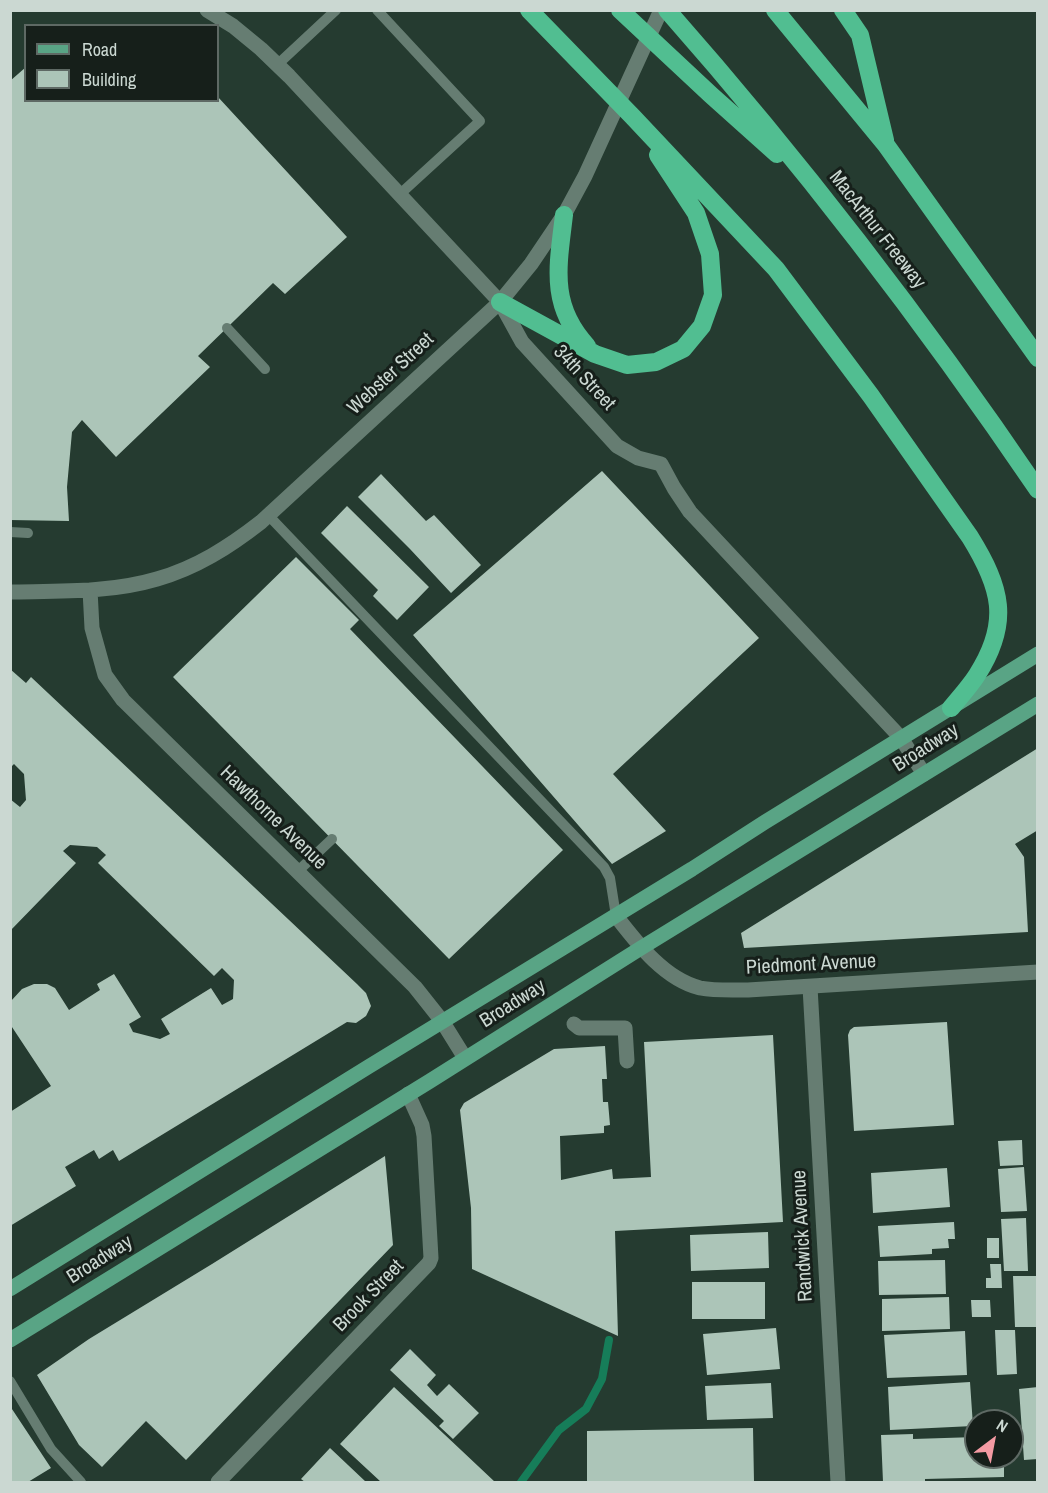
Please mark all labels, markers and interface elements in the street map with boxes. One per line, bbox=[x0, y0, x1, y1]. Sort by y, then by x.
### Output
legend bbox=[24, 24, 219, 102]
text: Road bbox=[82, 37, 117, 62]
text: Building bbox=[82, 67, 136, 92]
street label: MacArthur Freeway bbox=[823, 166, 931, 294]
street label: Webster Street bbox=[343, 328, 439, 420]
street label: 34th Street bbox=[548, 340, 620, 416]
street label: Broadway bbox=[889, 719, 963, 777]
street label: Hawthorne Avenue bbox=[215, 761, 331, 875]
street label: Piedmont Avenue bbox=[745, 950, 877, 980]
street label: Broadway bbox=[476, 975, 550, 1033]
street label: Randwick Avenue bbox=[788, 1170, 818, 1302]
street label: Broadway bbox=[63, 1231, 137, 1289]
street label: Brook Street bbox=[329, 1255, 409, 1337]
north arrow bbox=[964, 1409, 1024, 1469]
text: N bbox=[993, 1414, 1012, 1437]

